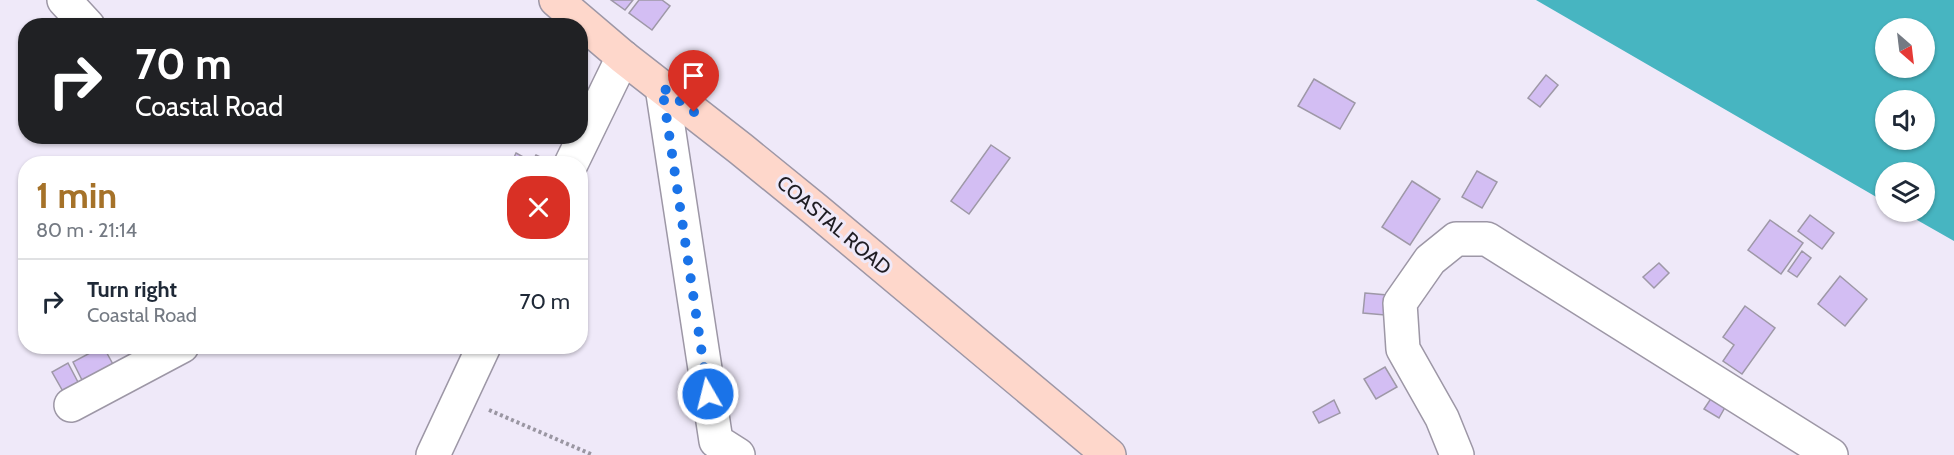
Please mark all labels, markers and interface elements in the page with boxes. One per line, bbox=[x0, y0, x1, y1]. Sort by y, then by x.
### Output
north arrow bbox=[1875, 18, 1935, 78]
map controls bbox=[1875, 18, 1935, 222]
text: 70 m bbox=[135, 38, 232, 90]
icon: right bbox=[36, 42, 114, 120]
pin bbox=[668, 50, 719, 112]
icon: arrive bbox=[677, 59, 710, 92]
text: Coastal Road bbox=[135, 90, 283, 123]
button: sound bbox=[1875, 90, 1935, 150]
button: layers bbox=[1875, 162, 1935, 222]
street label: COASTAL ROAD bbox=[772, 170, 896, 280]
text: 1 min bbox=[36, 173, 117, 217]
button: close bbox=[507, 176, 570, 239]
text: 80 m · 21:14 bbox=[36, 218, 137, 242]
text: Turn right bbox=[87, 276, 177, 303]
icon: right bbox=[36, 285, 69, 318]
text: 70 m bbox=[520, 288, 570, 315]
text: Coastal Road bbox=[87, 303, 197, 327]
position arrow bbox=[676, 362, 740, 426]

